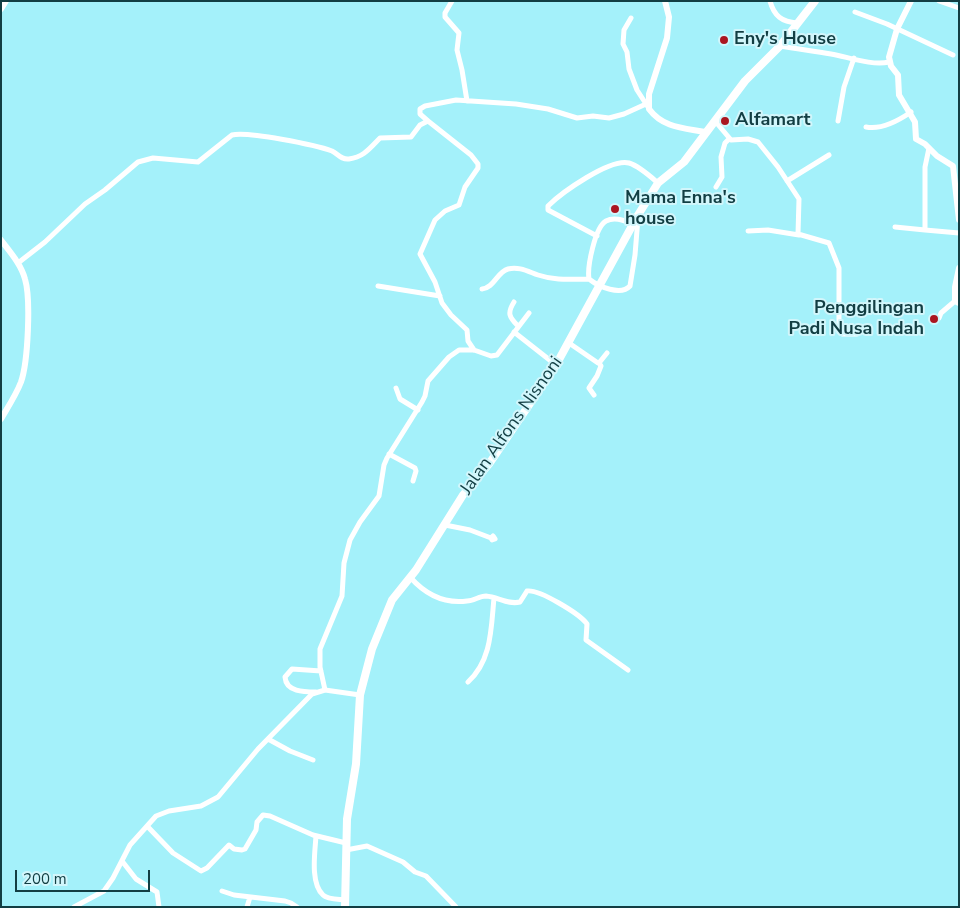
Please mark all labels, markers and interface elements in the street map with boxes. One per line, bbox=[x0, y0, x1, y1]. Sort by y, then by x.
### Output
place label: Eny's House bbox=[734, 29, 836, 51]
marker: Eny's House bbox=[718, 34, 730, 46]
place label: Alfamart bbox=[735, 110, 810, 132]
marker: Alfamart bbox=[719, 115, 731, 127]
place label: Mama Enna's house bbox=[625, 188, 736, 230]
marker: Mama Enna's house bbox=[609, 203, 621, 215]
place label: Penggilingan Padi Nusa Indah bbox=[788, 298, 924, 340]
marker: Penggilingan Padi Nusa Indah bbox=[928, 313, 940, 325]
street label: Jalan Alfons Nisnoni bbox=[456, 353, 568, 499]
scale bar bbox=[18, 860, 152, 892]
text: 200 m bbox=[23, 869, 67, 889]

